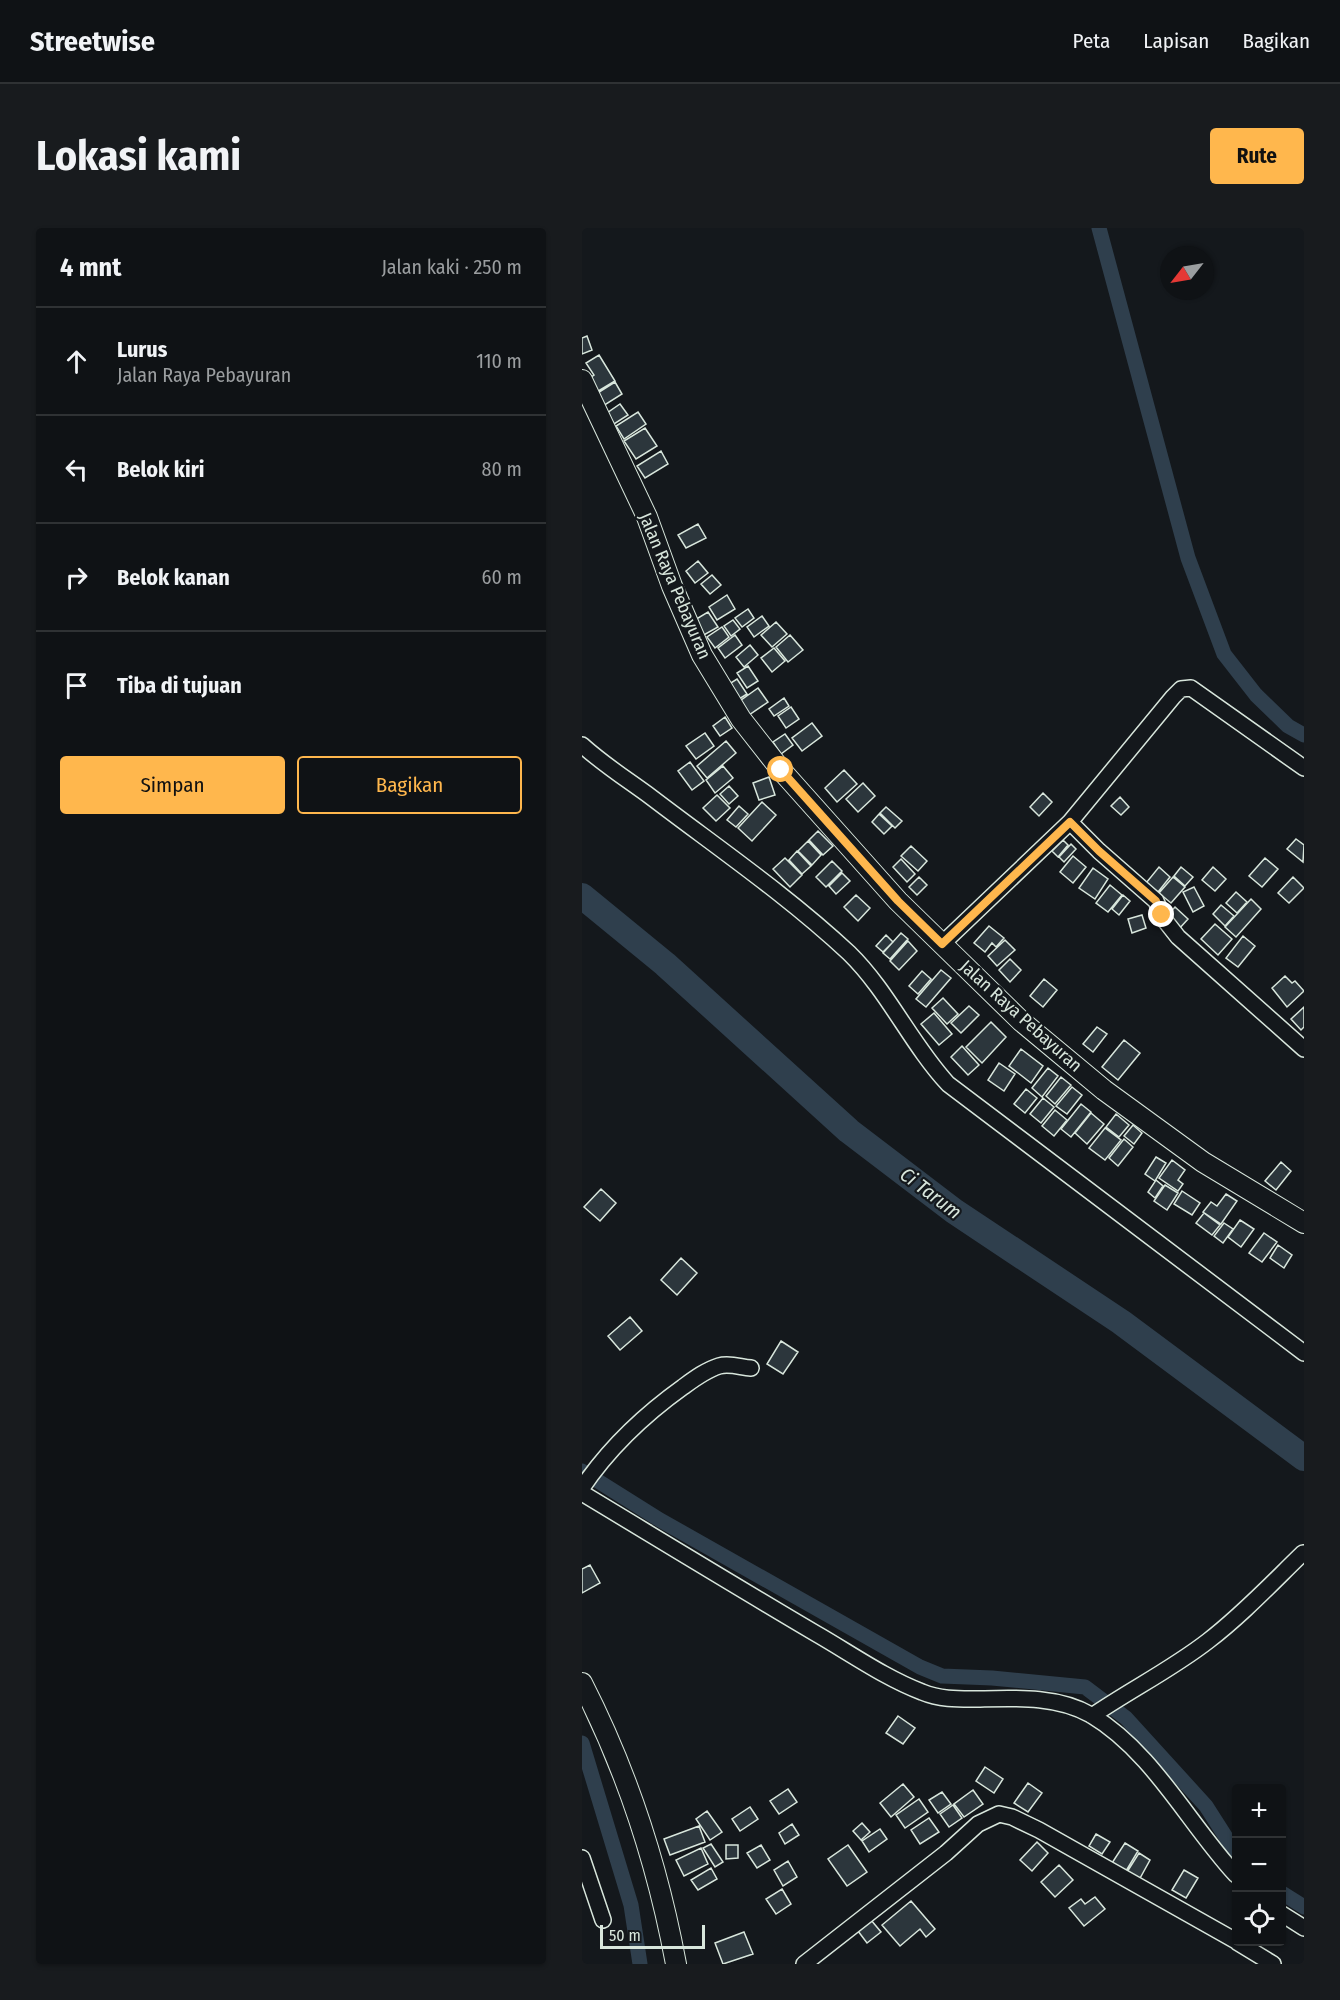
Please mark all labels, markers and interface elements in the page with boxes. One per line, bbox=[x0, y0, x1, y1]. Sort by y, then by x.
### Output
text: Streetwise bbox=[30, 25, 155, 58]
text: Peta bbox=[1073, 28, 1110, 54]
text: Lapisan bbox=[1143, 28, 1209, 54]
text: Bagikan bbox=[1242, 28, 1310, 54]
button: Rute bbox=[1210, 128, 1304, 184]
text: Lokasi kami bbox=[36, 131, 241, 181]
north arrow bbox=[1160, 246, 1214, 300]
text: 4 mnt bbox=[60, 252, 121, 283]
text: Jalan kaki · 250 m bbox=[381, 255, 522, 279]
text: Lurus bbox=[117, 336, 167, 363]
icon: ahead bbox=[60, 345, 93, 378]
text: 110 m bbox=[476, 349, 522, 373]
text: Jalan Raya Pebayuran bbox=[117, 363, 291, 387]
icon: left bbox=[60, 453, 93, 486]
text: Belok kiri bbox=[117, 456, 205, 483]
text: 80 m bbox=[482, 457, 522, 481]
street label: Jalan Raya Pebayuran bbox=[634, 509, 716, 663]
icon: right bbox=[60, 561, 93, 594]
text: Belok kanan bbox=[117, 564, 230, 591]
text: 60 m bbox=[482, 565, 522, 589]
icon: arrive bbox=[60, 669, 93, 702]
text: Tiba di tujuan bbox=[117, 672, 242, 699]
button: Simpan bbox=[60, 756, 285, 814]
button: Bagikan bbox=[297, 756, 522, 814]
route start bbox=[767, 756, 793, 782]
route end bbox=[1148, 901, 1174, 927]
street label: Jalan Raya Pebayuran bbox=[955, 955, 1087, 1077]
water label: Ci Tarum bbox=[895, 1162, 967, 1224]
map controls bbox=[1232, 1784, 1286, 1946]
button: + bbox=[1232, 1784, 1286, 1838]
button: − bbox=[1232, 1838, 1286, 1892]
button: locate bbox=[1232, 1892, 1286, 1946]
scale bar bbox=[600, 1922, 705, 1950]
text: 50 m bbox=[609, 1926, 641, 1945]

